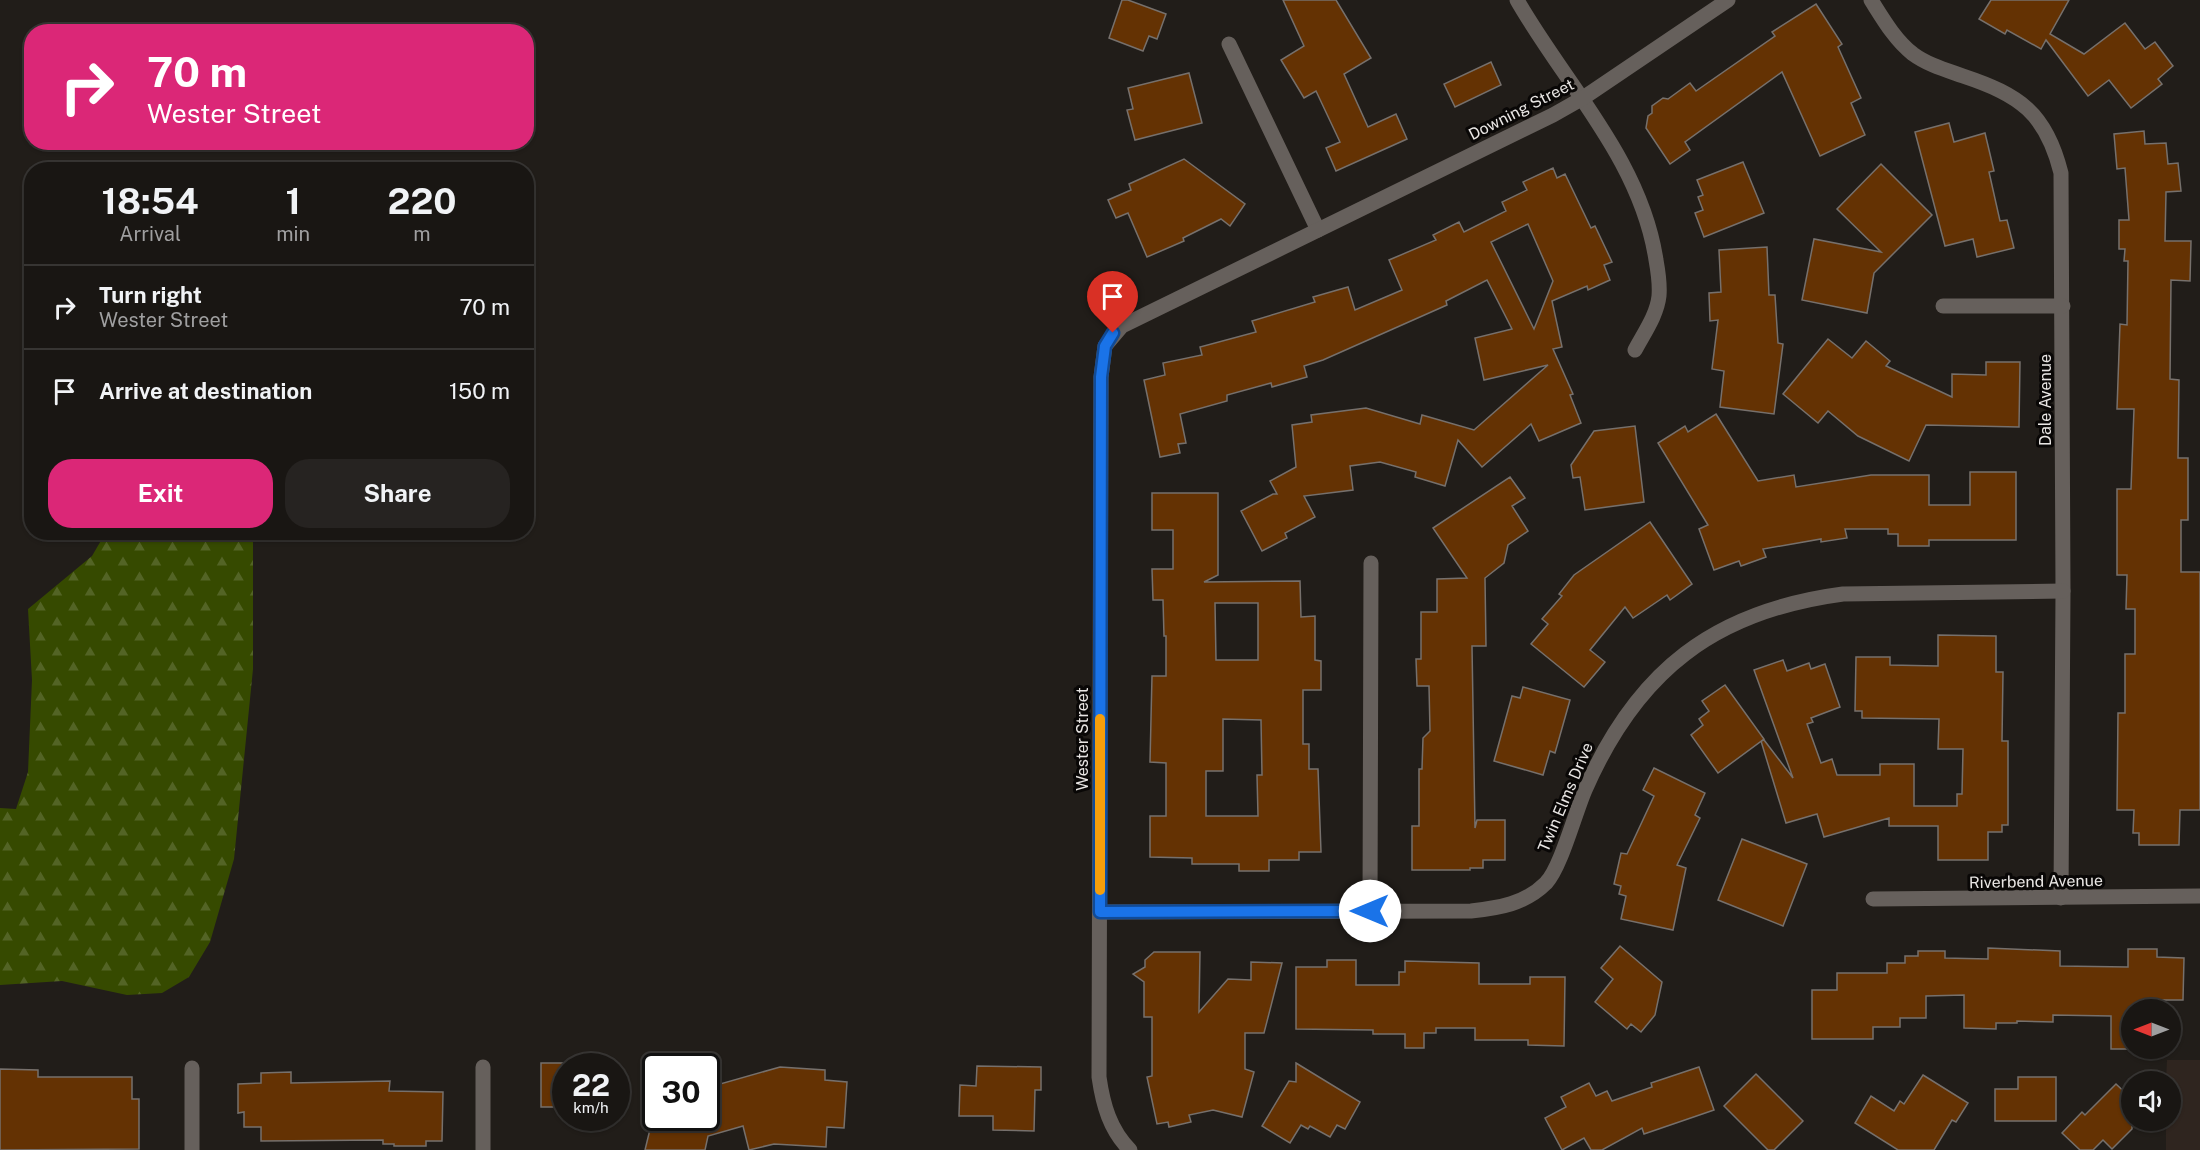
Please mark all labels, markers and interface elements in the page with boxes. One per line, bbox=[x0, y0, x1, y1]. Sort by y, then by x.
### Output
text: 70 m bbox=[147, 47, 247, 96]
icon: right bbox=[48, 48, 126, 126]
street label: Downing Street bbox=[1465, 75, 1577, 144]
text: Wester Street bbox=[147, 97, 322, 129]
text: 18:54 bbox=[101, 180, 199, 222]
text: 1 bbox=[285, 180, 301, 222]
text: 220 bbox=[388, 180, 456, 222]
text: Arrival bbox=[119, 222, 181, 246]
text: min bbox=[276, 222, 310, 246]
text: m bbox=[413, 222, 431, 246]
pin bbox=[1087, 271, 1138, 333]
icon: arrive bbox=[1096, 280, 1129, 313]
text: Turn right bbox=[99, 282, 202, 308]
icon: right bbox=[48, 291, 81, 324]
text: 70 m bbox=[459, 294, 510, 320]
text: Wester Street bbox=[99, 308, 228, 332]
street label: Dale Avenue bbox=[2036, 354, 2055, 446]
icon: arrive bbox=[48, 375, 81, 408]
text: Arrive at destination bbox=[99, 378, 312, 404]
text: 150 m bbox=[449, 378, 510, 404]
button: Exit bbox=[48, 459, 273, 528]
button: Share bbox=[285, 459, 510, 528]
street label: Wester Street bbox=[1073, 687, 1092, 791]
street label: Twin Elms Drive bbox=[1534, 740, 1597, 855]
street label: Riverbend Avenue bbox=[1969, 871, 2103, 892]
position arrow bbox=[1338, 879, 1402, 943]
north arrow bbox=[2121, 999, 2181, 1059]
map controls bbox=[2121, 999, 2181, 1131]
speed limit sign: 30 bbox=[642, 1053, 720, 1131]
text: 22 bbox=[572, 1067, 610, 1103]
button: sound bbox=[2121, 1071, 2181, 1131]
text: km/h bbox=[573, 1099, 609, 1116]

